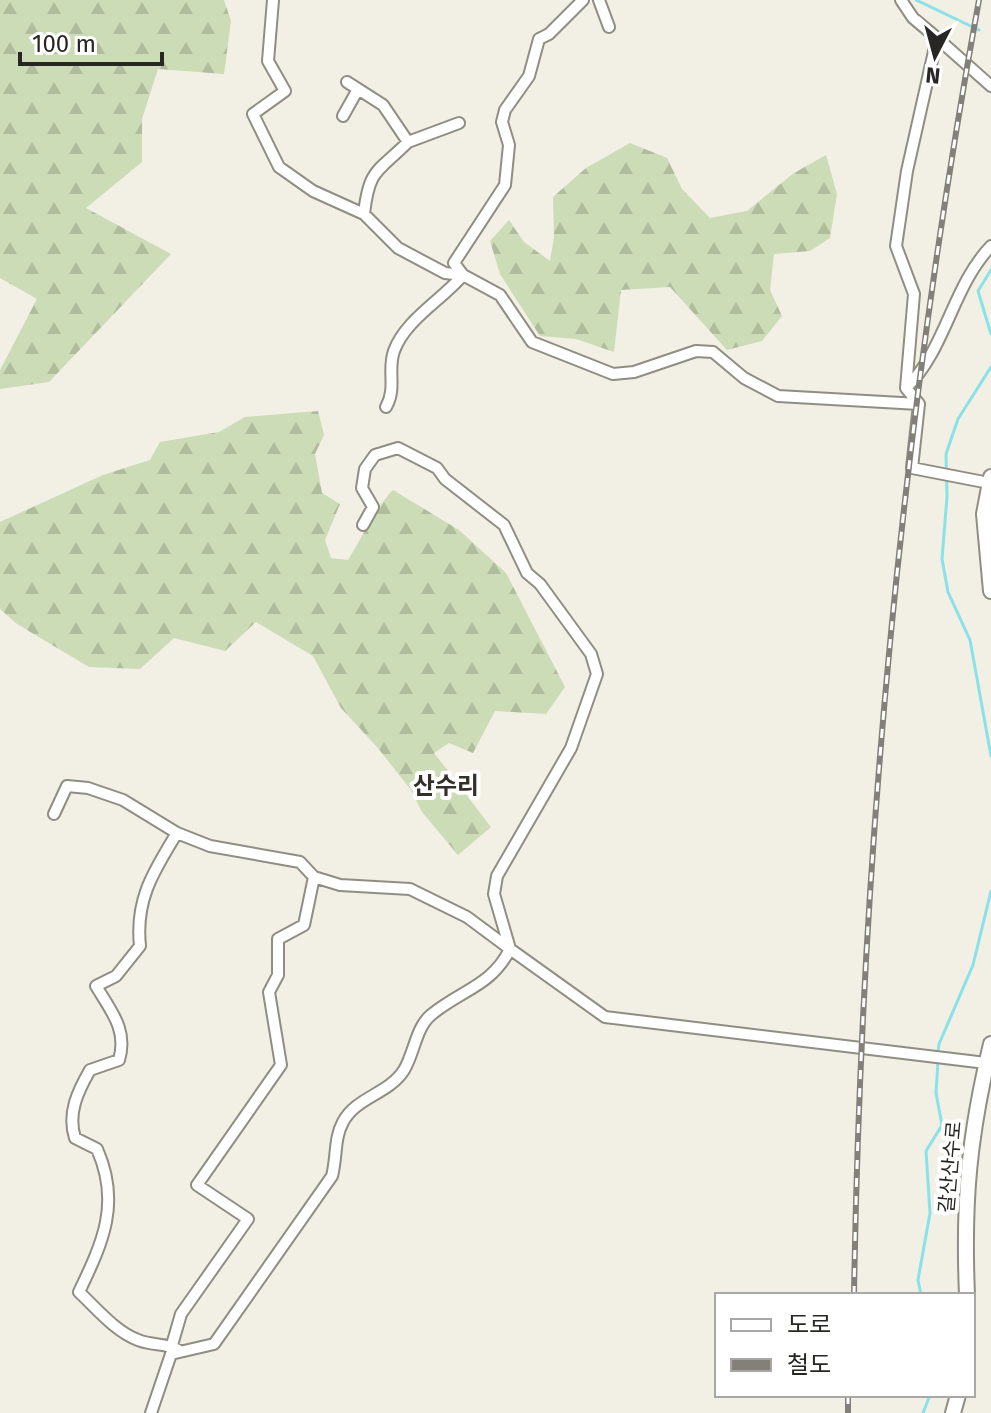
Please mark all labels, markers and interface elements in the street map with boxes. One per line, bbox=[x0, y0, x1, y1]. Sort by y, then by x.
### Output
scale bar bbox=[20, 16, 162, 66]
north arrow bbox=[895, 16, 975, 96]
text: 100 m bbox=[32, 30, 96, 58]
text: N bbox=[924, 61, 942, 90]
district label: 산수리 bbox=[413, 772, 479, 800]
street label: 갈산산수로 bbox=[934, 1120, 966, 1214]
legend bbox=[715, 1293, 975, 1397]
text: 도로 bbox=[787, 1311, 831, 1339]
text: 철도 bbox=[787, 1351, 831, 1379]

